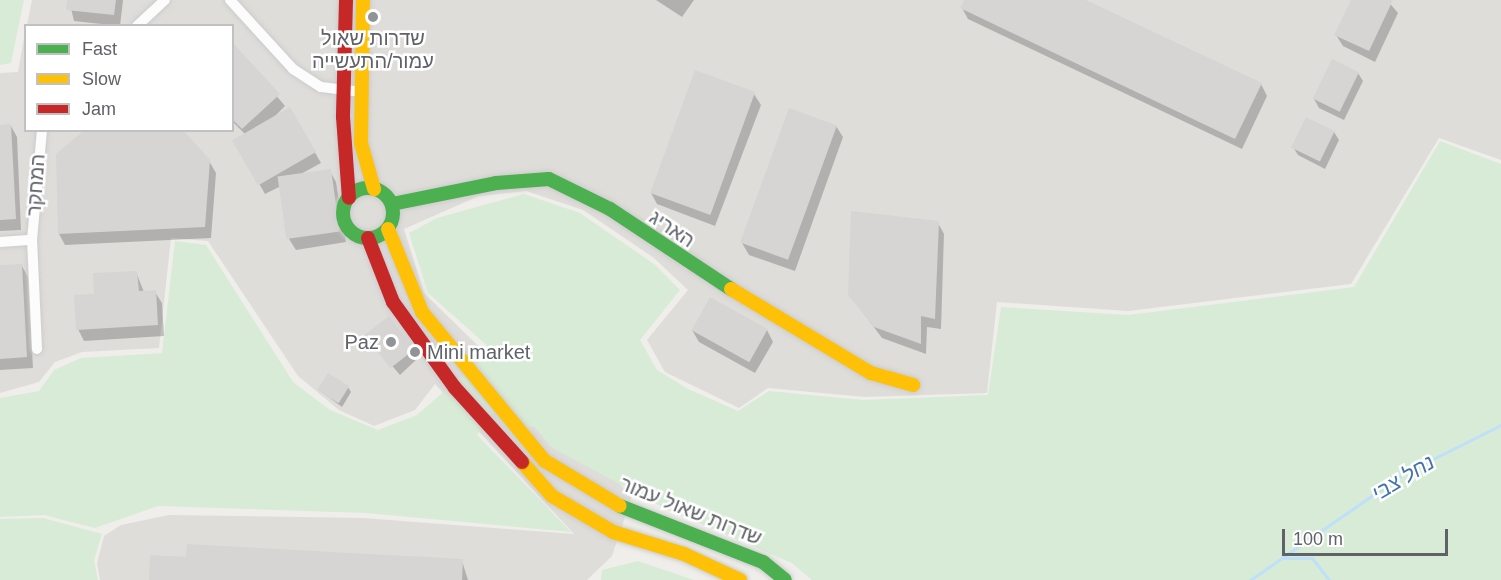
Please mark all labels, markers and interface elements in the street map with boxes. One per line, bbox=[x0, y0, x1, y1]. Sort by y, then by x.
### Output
marker: שדרות שאול עמור/התעשייה bbox=[366, 10, 380, 24]
legend bbox=[24, 24, 234, 132]
place label: שדרות שאול עמור/התעשייה bbox=[312, 27, 434, 74]
text: Fast bbox=[82, 39, 117, 59]
text: Slow bbox=[82, 69, 121, 89]
text: Jam bbox=[82, 99, 116, 119]
street label: המחקר bbox=[22, 153, 50, 217]
street label: האריג bbox=[645, 205, 699, 253]
place label: Paz bbox=[345, 330, 379, 354]
marker: Paz bbox=[384, 335, 398, 349]
place label: Mini market bbox=[427, 340, 530, 364]
marker: Mini market bbox=[408, 345, 422, 359]
water label: נחל צבי bbox=[1367, 450, 1439, 506]
street label: שדרות שאול עמור bbox=[617, 472, 765, 550]
scale bar bbox=[1285, 517, 1452, 555]
text: 100 m bbox=[1293, 529, 1343, 549]

